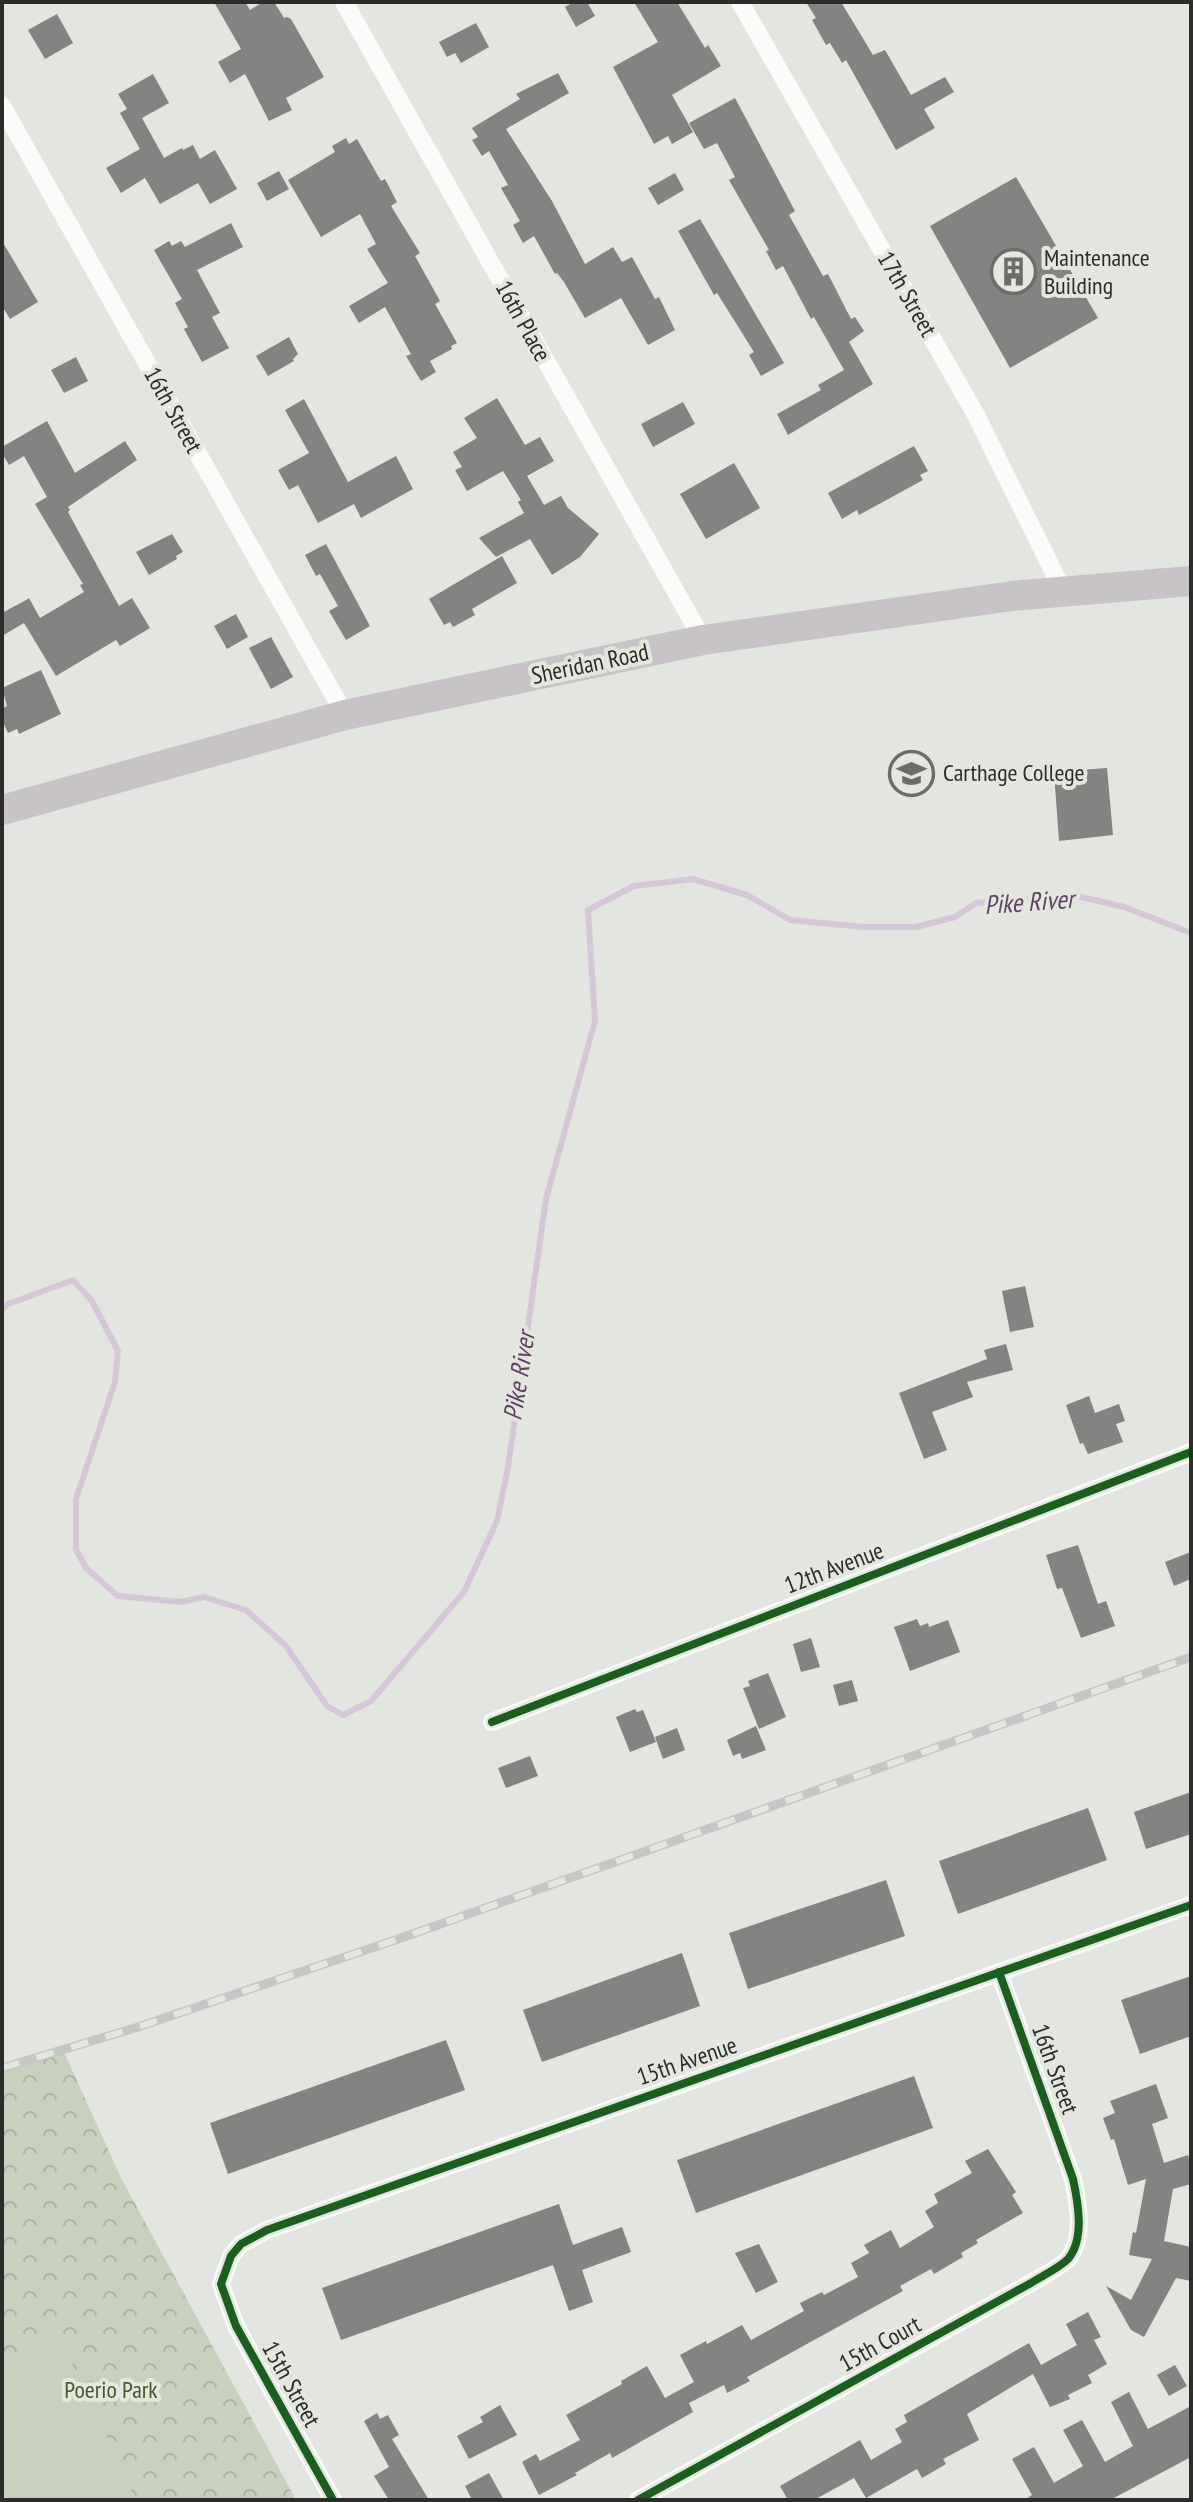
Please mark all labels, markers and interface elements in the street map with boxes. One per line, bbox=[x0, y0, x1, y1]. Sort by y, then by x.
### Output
place label: Maintenance Building bbox=[1044, 242, 1150, 301]
street label: 17th Street bbox=[871, 246, 944, 342]
building icon: Maintenance Building bbox=[989, 248, 1037, 296]
street label: 16th Place bbox=[489, 275, 558, 367]
street label: 16th Street bbox=[137, 361, 210, 459]
street label: Sheridan Road bbox=[528, 636, 651, 691]
school or university icon: Carthage College bbox=[888, 749, 936, 797]
place label: Carthage College bbox=[943, 757, 1084, 788]
water label: Pike River bbox=[983, 882, 1079, 921]
water label: Pike River bbox=[495, 1325, 542, 1423]
street label: 12th Avenue bbox=[780, 1534, 888, 1601]
street label: 16th Street bbox=[1025, 2020, 1086, 2118]
street label: 15th Avenue bbox=[633, 2029, 741, 2092]
street label: 15th Court bbox=[833, 2308, 926, 2379]
street label: 15th Street bbox=[255, 2335, 328, 2433]
park label: Poerio Park bbox=[64, 2374, 158, 2405]

